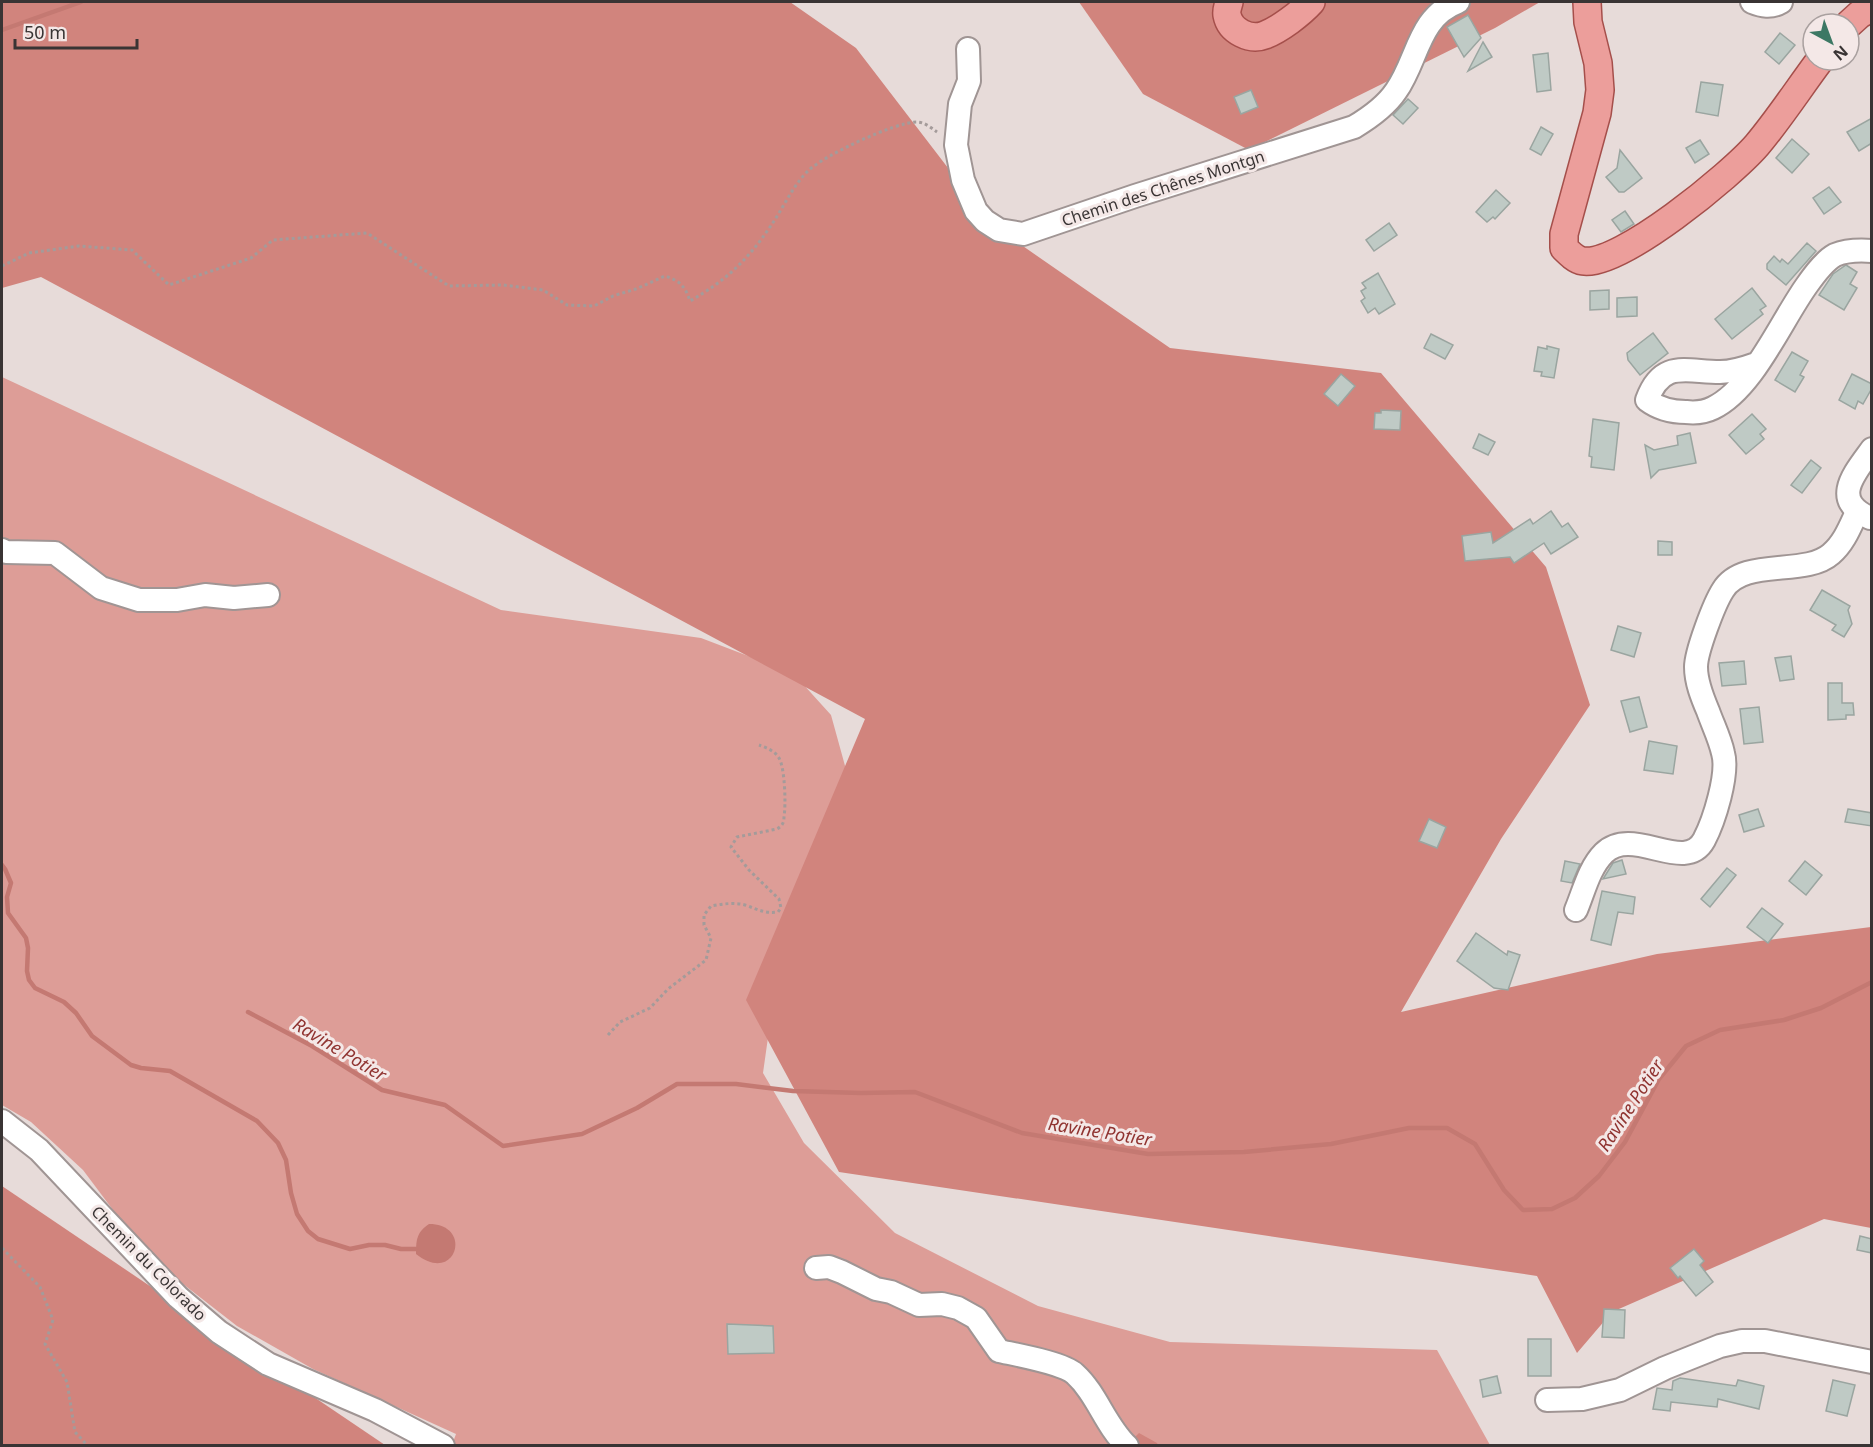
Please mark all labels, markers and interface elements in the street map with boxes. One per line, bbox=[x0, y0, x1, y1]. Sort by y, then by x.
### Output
scale bar bbox=[15, 12, 136, 50]
north arrow bbox=[1801, 12, 1861, 72]
text: 50 m bbox=[24, 20, 66, 44]
text: N bbox=[1829, 41, 1853, 66]
street label: Chemin des Chênes Montgn bbox=[1059, 145, 1267, 231]
water label: Ravine Potier bbox=[289, 1012, 392, 1087]
water label: Ravine Potier bbox=[1591, 1054, 1669, 1155]
water label: Ravine Potier bbox=[1046, 1111, 1154, 1151]
street label: Chemin du Colorado bbox=[87, 1201, 211, 1325]

